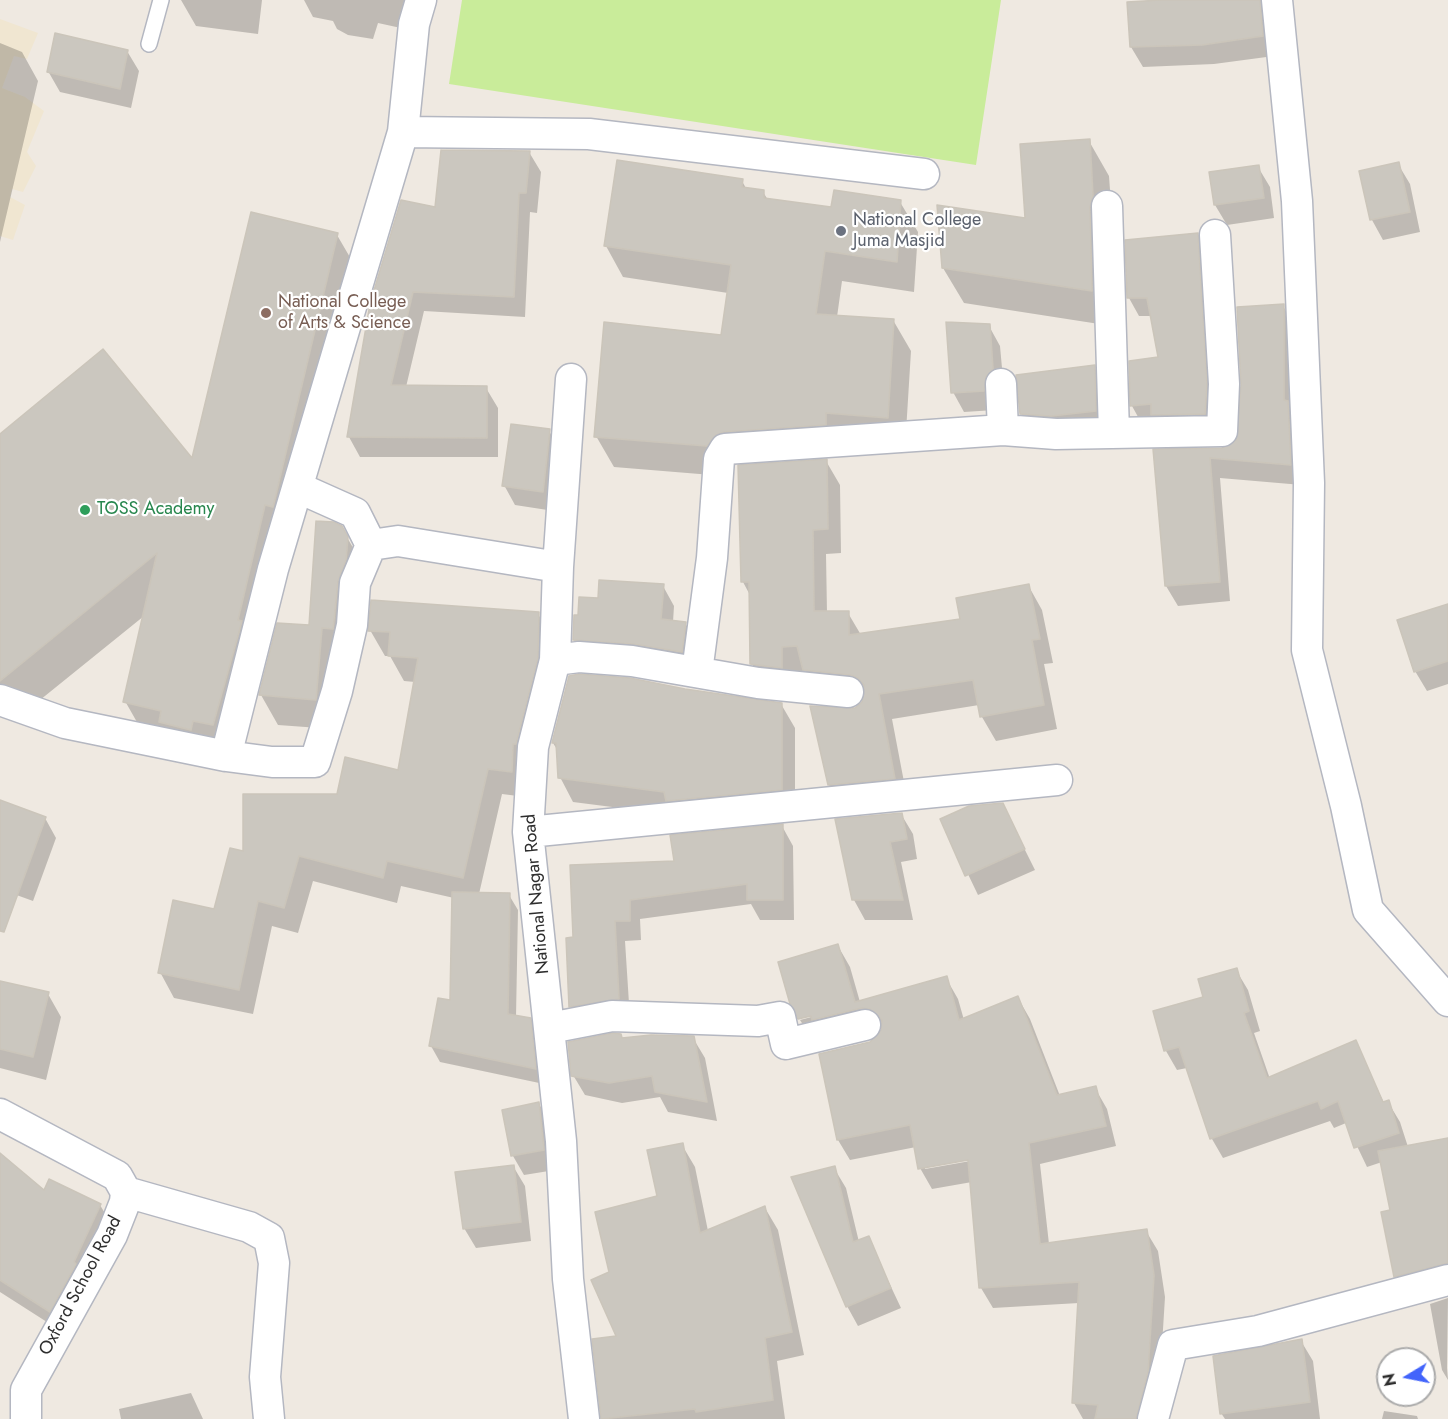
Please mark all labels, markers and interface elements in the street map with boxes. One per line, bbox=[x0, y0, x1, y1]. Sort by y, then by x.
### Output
place label: National College Juma Masjid bbox=[853, 210, 981, 252]
marker: National College Juma Masjid bbox=[834, 224, 848, 238]
place label: National College of Arts & Science bbox=[278, 292, 411, 334]
marker: National College of Arts & Science bbox=[259, 306, 273, 320]
place label: TOSS Academy bbox=[97, 499, 214, 521]
marker: TOSS Academy bbox=[78, 503, 92, 517]
street label: National Nagar Road bbox=[519, 813, 555, 975]
street label: Oxford School Road bbox=[35, 1213, 127, 1359]
north arrow bbox=[1376, 1347, 1436, 1407]
text: N bbox=[1377, 1372, 1402, 1388]

